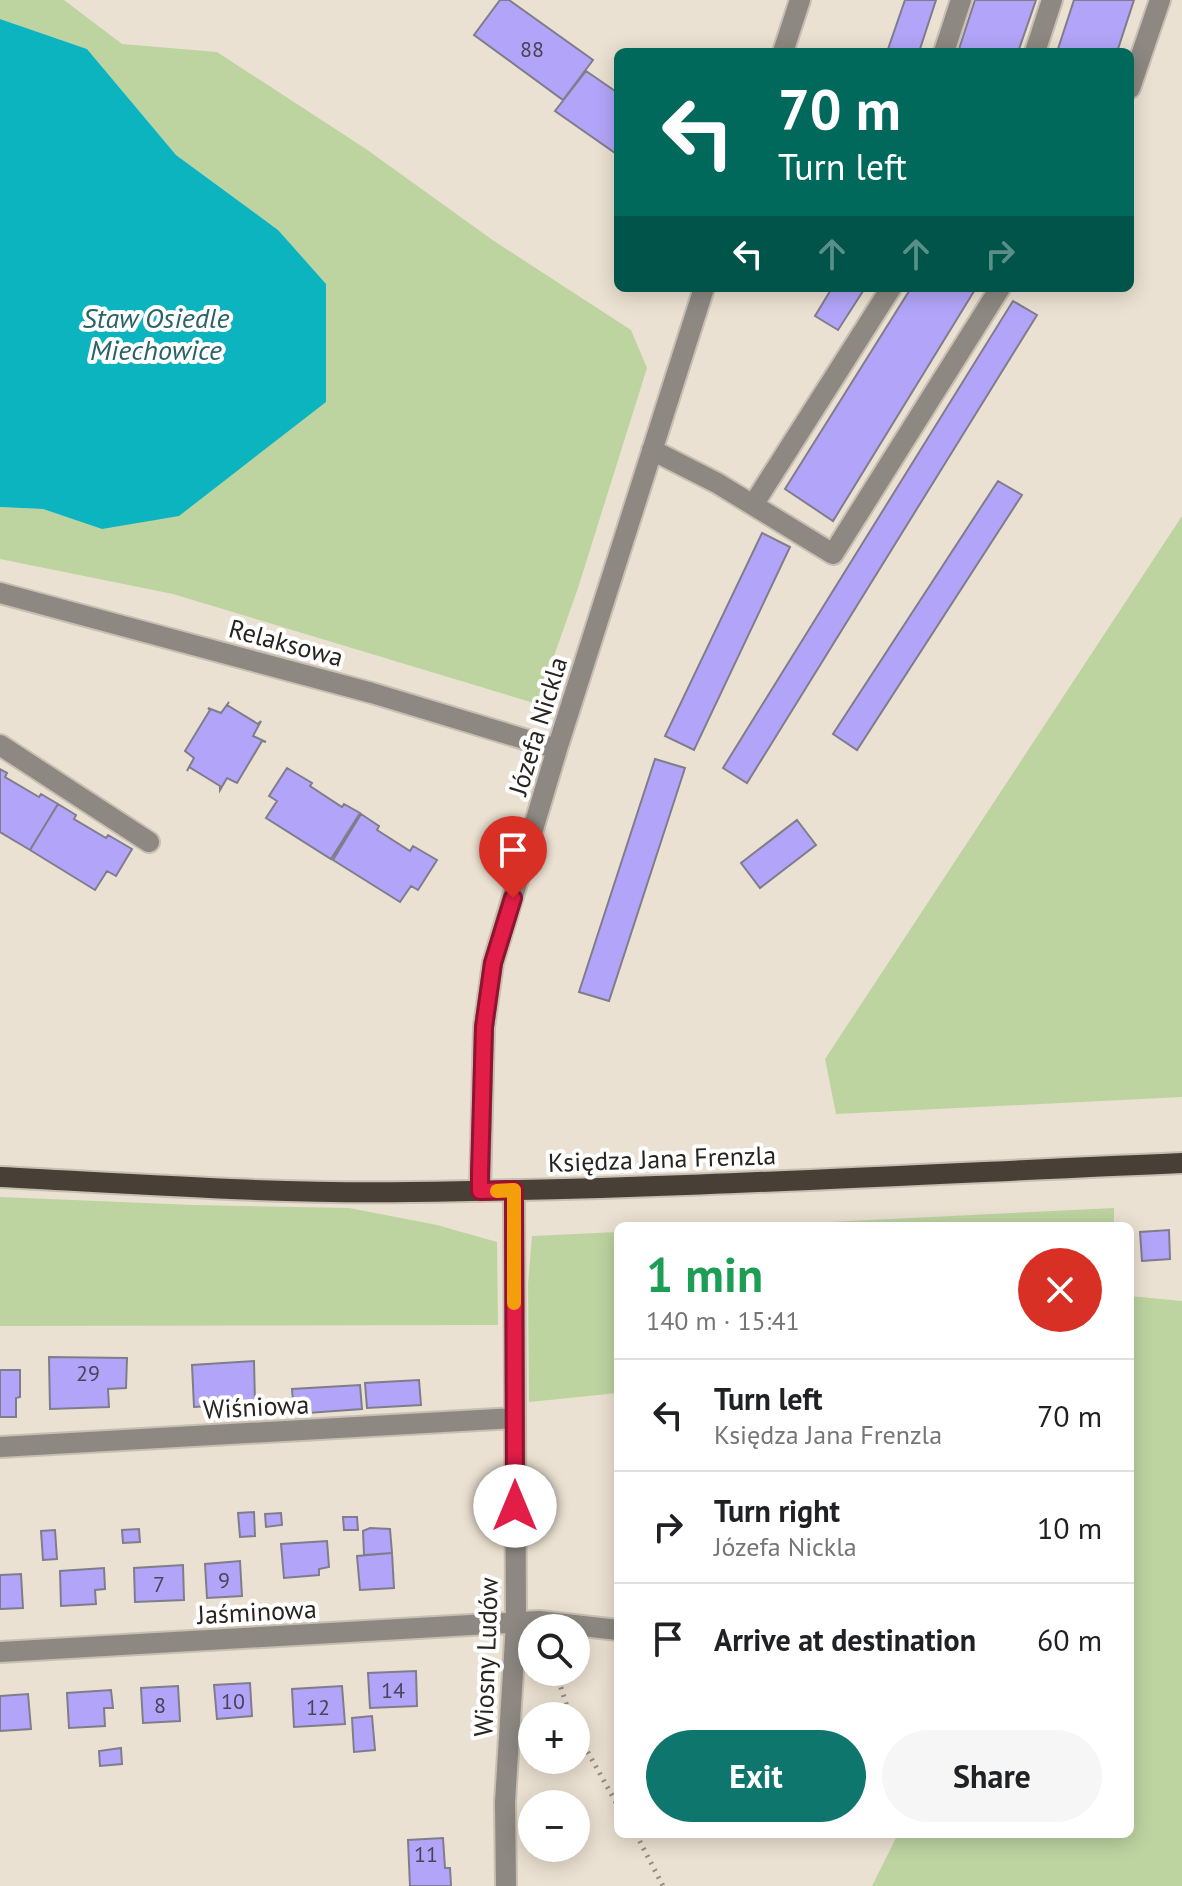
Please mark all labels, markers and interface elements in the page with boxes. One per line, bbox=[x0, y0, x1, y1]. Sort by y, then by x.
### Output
house number: 88 bbox=[520, 35, 544, 63]
text: 70 m bbox=[778, 73, 901, 145]
icon: left bbox=[646, 80, 750, 184]
text: Turn left bbox=[778, 143, 907, 190]
icon: left bbox=[726, 232, 770, 276]
icon: ahead bbox=[810, 232, 854, 276]
icon: ahead bbox=[894, 232, 938, 276]
icon: right bbox=[978, 232, 1022, 276]
water label: Staw Osiedle Miechowice bbox=[83, 299, 229, 368]
street label: Relaksowa bbox=[225, 611, 347, 674]
street label: Józefa Nickla bbox=[501, 653, 574, 800]
pin bbox=[479, 816, 547, 898]
icon: arrive bbox=[491, 828, 535, 872]
street label: Księdza Jana Frenzla bbox=[547, 1138, 777, 1179]
text: 1 min bbox=[646, 1243, 763, 1305]
button: close bbox=[1018, 1248, 1102, 1332]
text: 140 m · 15:41 bbox=[646, 1304, 800, 1337]
house number: 29 bbox=[76, 1359, 100, 1387]
text: Turn left bbox=[714, 1379, 822, 1418]
street label: Wiśniowa bbox=[202, 1387, 310, 1426]
icon: left bbox=[646, 1393, 690, 1437]
text: 70 m bbox=[1037, 1396, 1102, 1435]
text: Księdza Jana Frenzla bbox=[714, 1418, 942, 1451]
position arrow bbox=[473, 1464, 557, 1548]
text: Turn right bbox=[714, 1491, 840, 1530]
icon: right bbox=[646, 1505, 690, 1549]
text: 10 m bbox=[1037, 1508, 1102, 1547]
text: Józefa Nickla bbox=[714, 1530, 857, 1563]
house number: 9 bbox=[218, 1566, 230, 1594]
house number: 7 bbox=[153, 1570, 165, 1598]
street label: Wiosny Ludów bbox=[466, 1577, 505, 1737]
street label: Jaśminowa bbox=[196, 1592, 317, 1631]
map controls bbox=[518, 1614, 590, 1862]
button: search bbox=[518, 1614, 590, 1686]
icon: arrive bbox=[646, 1617, 690, 1661]
text: Arrive at destination bbox=[714, 1620, 976, 1659]
text: 60 m bbox=[1037, 1620, 1102, 1659]
house number: 14 bbox=[381, 1676, 405, 1704]
house number: 10 bbox=[221, 1687, 245, 1715]
house number: 8 bbox=[154, 1691, 166, 1719]
house number: 12 bbox=[306, 1693, 330, 1721]
button: + bbox=[518, 1702, 590, 1774]
button: Exit bbox=[646, 1730, 866, 1822]
button: Share bbox=[882, 1730, 1102, 1822]
button: − bbox=[518, 1790, 590, 1862]
house number: 11 bbox=[414, 1840, 438, 1868]

